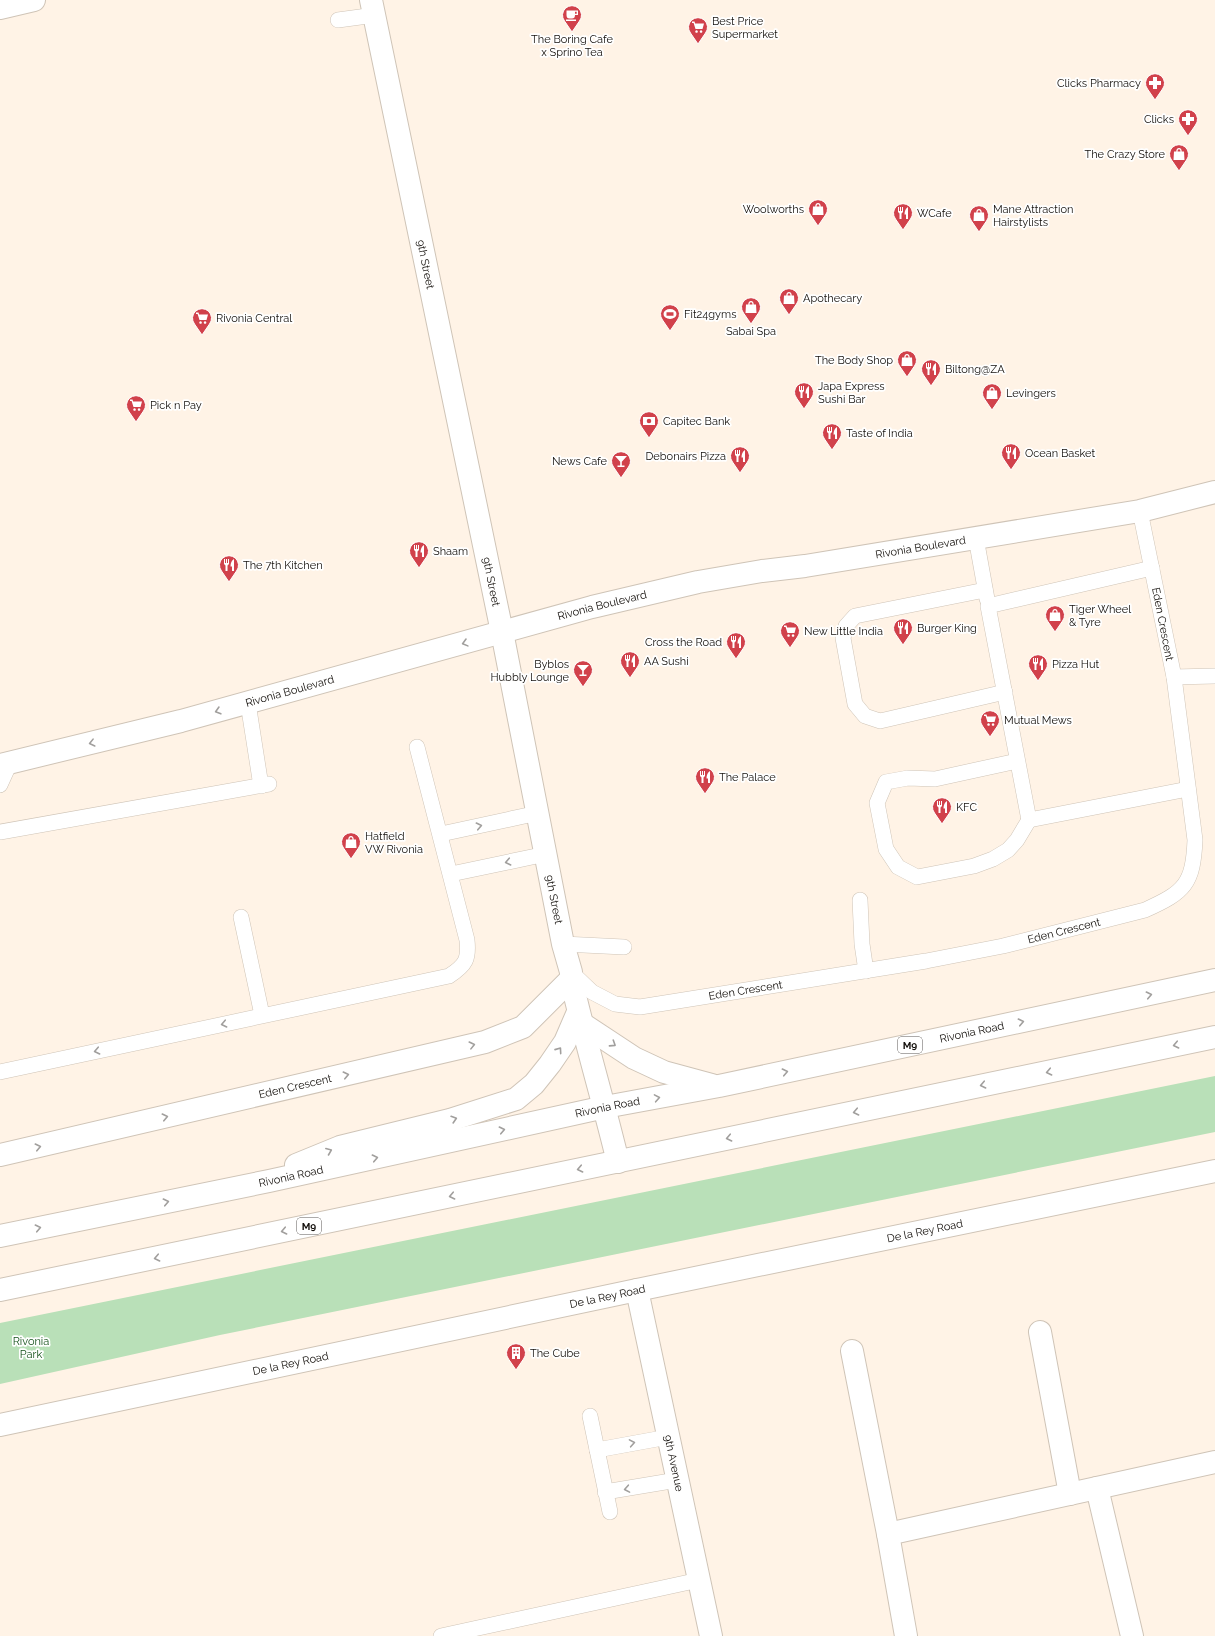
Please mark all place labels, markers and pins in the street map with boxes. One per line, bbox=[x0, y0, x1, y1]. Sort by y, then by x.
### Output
cafe icon: The Boring Cafe x Sprino Tea bbox=[561, 4, 583, 32]
place label: Best Price Supermarket bbox=[712, 15, 778, 41]
supermarket icon: Best Price Supermarket bbox=[687, 16, 709, 44]
place label: The Boring Cafe x Sprino Tea bbox=[531, 33, 614, 59]
pharmacy icon: Clicks Pharmacy bbox=[1144, 72, 1166, 100]
place label: Clicks Pharmacy bbox=[1057, 77, 1141, 90]
pharmacy icon: Clicks bbox=[1177, 108, 1199, 136]
place label: Clicks bbox=[1144, 113, 1174, 126]
shop icon: The Crazy Store bbox=[1168, 143, 1190, 171]
place label: The Crazy Store bbox=[1085, 148, 1166, 161]
shop icon: Woolworths bbox=[807, 198, 829, 226]
restaurant icon: WCafe bbox=[892, 202, 914, 230]
place label: Woolworths bbox=[743, 203, 804, 216]
place label: Mane Attraction Hairstylists bbox=[993, 203, 1073, 229]
shop icon: Mane Attraction Hairstylists bbox=[968, 204, 990, 232]
place label: WCafe bbox=[917, 207, 952, 220]
shop icon: Apothecary bbox=[778, 287, 800, 315]
place label: Apothecary bbox=[803, 292, 862, 305]
shop icon: Sabai Spa bbox=[740, 296, 762, 324]
sports icon: Fit24gyms bbox=[659, 303, 681, 331]
supermarket icon: Rivonia Central bbox=[191, 307, 213, 335]
place label: Fit24gyms bbox=[684, 308, 736, 321]
place label: Rivonia Central bbox=[216, 312, 292, 325]
place label: Sabai Spa bbox=[726, 325, 776, 338]
shop icon: The Body Shop bbox=[896, 349, 918, 377]
place label: The Body Shop bbox=[815, 354, 893, 367]
restaurant icon: Biltong@ZA bbox=[920, 358, 942, 386]
place label: Biltong@ZA bbox=[945, 363, 1005, 376]
place label: Japa Express Sushi Bar bbox=[818, 380, 885, 406]
restaurant icon: Japa Express Sushi Bar bbox=[793, 381, 815, 409]
shop icon: Levingers bbox=[981, 382, 1003, 410]
place label: Levingers bbox=[1006, 387, 1056, 400]
supermarket icon: Pick n Pay bbox=[125, 394, 147, 422]
place label: Pick n Pay bbox=[150, 399, 202, 412]
bank icon: Capitec Bank bbox=[638, 410, 660, 438]
place label: Capitec Bank bbox=[663, 415, 730, 428]
restaurant icon: Taste of India bbox=[821, 422, 843, 450]
place label: Taste of India bbox=[846, 427, 913, 440]
restaurant icon: Ocean Basket bbox=[1000, 442, 1022, 470]
restaurant icon: Debonairs Pizza bbox=[729, 445, 751, 473]
place label: Ocean Basket bbox=[1025, 447, 1095, 460]
bar icon: News Cafe bbox=[610, 450, 632, 478]
place label: Debonairs Pizza bbox=[646, 450, 726, 463]
place label: News Cafe bbox=[552, 455, 608, 468]
restaurant icon: Shaam bbox=[408, 540, 430, 568]
place label: Shaam bbox=[433, 545, 468, 558]
restaurant icon: The 7th Kitchen bbox=[218, 554, 240, 582]
place label: The 7th Kitchen bbox=[243, 559, 323, 572]
place label: Tiger Wheel & Tyre bbox=[1069, 603, 1131, 629]
shop icon: Tiger Wheel & Tyre bbox=[1044, 604, 1066, 632]
restaurant icon: Burger King bbox=[892, 617, 914, 645]
supermarket icon: New Little India bbox=[779, 620, 801, 648]
place label: Burger King bbox=[917, 622, 977, 635]
place label: New Little India bbox=[804, 625, 883, 638]
restaurant icon: Cross the Road bbox=[725, 631, 747, 659]
place label: Cross the Road bbox=[645, 636, 722, 649]
restaurant icon: AA Sushi bbox=[619, 650, 641, 678]
restaurant icon: Pizza Hut bbox=[1027, 653, 1049, 681]
place label: AA Sushi bbox=[644, 655, 689, 668]
place label: Byblos Hubbly Lounge bbox=[490, 658, 570, 684]
place label: Pizza Hut bbox=[1052, 658, 1100, 671]
bar icon: Byblos Hubbly Lounge bbox=[572, 659, 594, 687]
supermarket icon: Mutual Mews bbox=[979, 709, 1001, 737]
place label: Mutual Mews bbox=[1004, 714, 1072, 727]
restaurant icon: The Palace bbox=[694, 766, 716, 794]
place label: The Palace bbox=[719, 771, 776, 784]
restaurant icon: KFC bbox=[931, 796, 953, 824]
place label: KFC bbox=[956, 801, 977, 814]
place label: Hatfield VW Rivonia bbox=[365, 830, 423, 856]
shop icon: Hatfield VW Rivonia bbox=[340, 831, 362, 859]
building icon: The Cube bbox=[505, 1342, 527, 1370]
place label: The Cube bbox=[530, 1347, 580, 1360]

